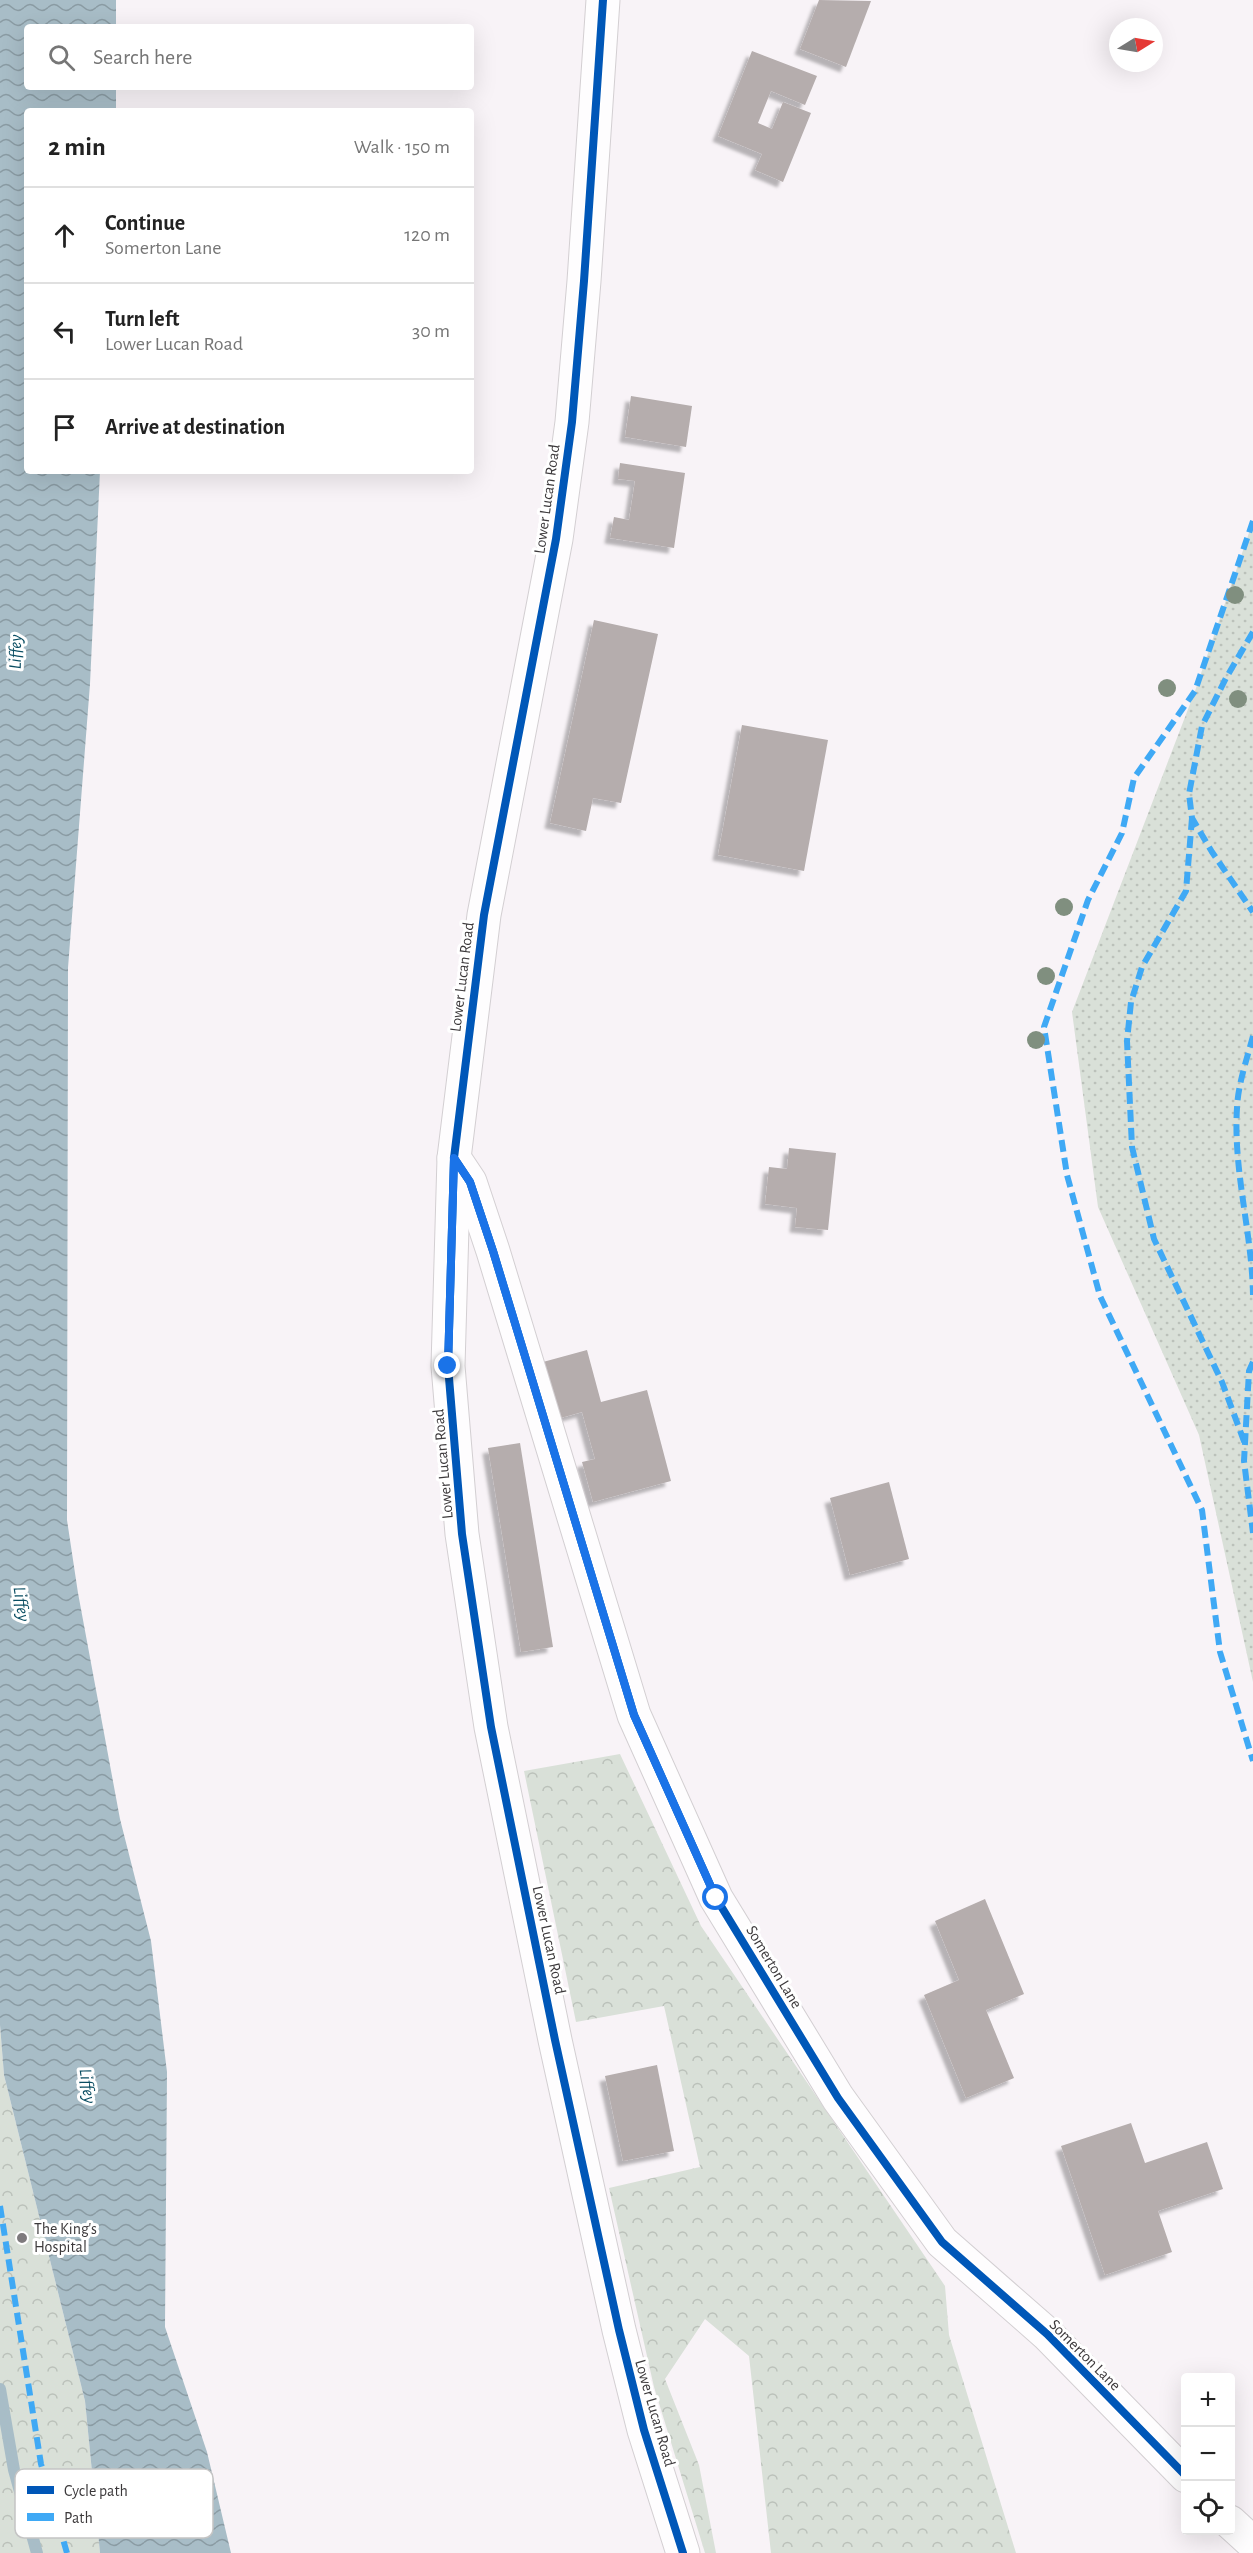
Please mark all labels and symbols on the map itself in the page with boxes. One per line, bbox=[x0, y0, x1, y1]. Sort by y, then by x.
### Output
north arrow bbox=[1109, 18, 1163, 72]
street label: Lower Lucan Road bbox=[531, 443, 563, 555]
water label: Liffey bbox=[7, 634, 25, 670]
street label: Lower Lucan Road bbox=[447, 921, 477, 1033]
route end bbox=[434, 1352, 460, 1378]
street label: Lower Lucan Road bbox=[430, 1408, 456, 1520]
water label: Liffey bbox=[10, 1585, 32, 1623]
street label: Lower Lucan Road bbox=[530, 1884, 568, 1996]
route start bbox=[702, 1884, 728, 1910]
street label: Somerton Lane bbox=[743, 1923, 805, 2011]
water label: Liffey bbox=[76, 2067, 98, 2105]
place label: The King's Hospital bbox=[34, 2221, 97, 2255]
marker: The King's Hospital bbox=[15, 2231, 29, 2245]
street label: Somerton Lane bbox=[1046, 2316, 1124, 2394]
street label: Lower Lucan Road bbox=[632, 2358, 678, 2468]
legend bbox=[15, 2469, 213, 2538]
text: Cycle path bbox=[64, 2483, 128, 2500]
text: Path bbox=[64, 2510, 93, 2526]

